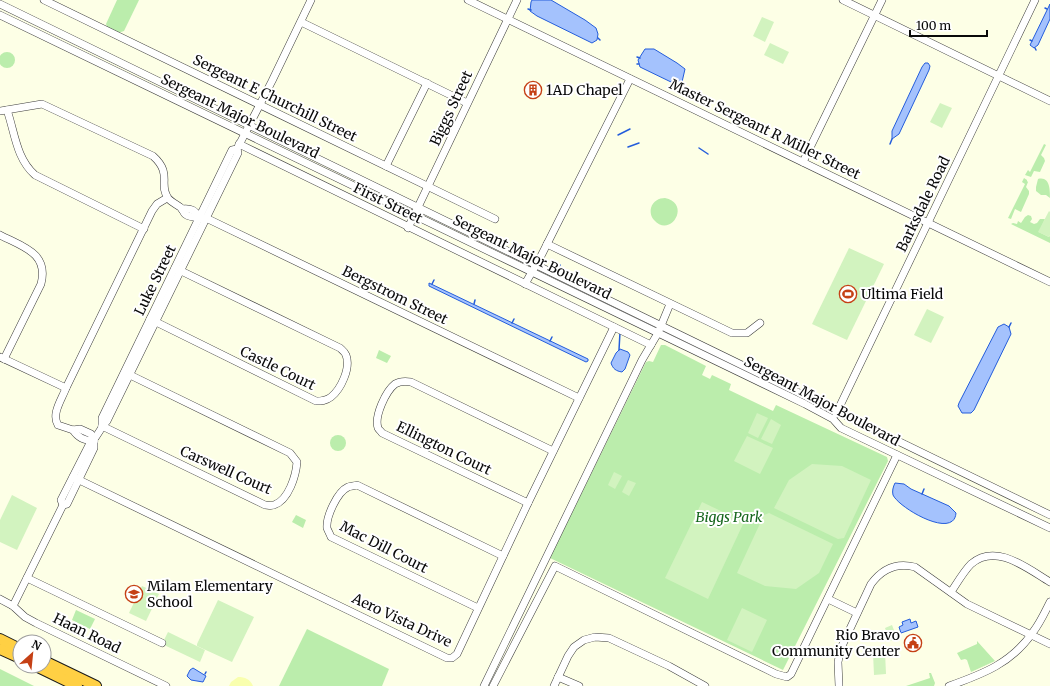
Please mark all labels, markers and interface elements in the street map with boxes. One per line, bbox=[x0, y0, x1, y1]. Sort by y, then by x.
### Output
scale bar bbox=[910, 12, 987, 38]
text: 100 m bbox=[916, 18, 951, 33]
street label: Sergeant E Churchill Street bbox=[190, 50, 360, 146]
street label: Biggs Street bbox=[426, 67, 476, 148]
street label: Sergeant Major Boulevard bbox=[158, 70, 323, 162]
street label: Master Sergeant R Miller Street bbox=[667, 75, 864, 183]
building icon: 1AD Chapel bbox=[523, 80, 543, 100]
place label: 1AD Chapel bbox=[546, 81, 623, 99]
street label: Barksdale Road bbox=[892, 153, 954, 255]
street label: First Street bbox=[350, 179, 426, 228]
street label: Sergeant Major Boulevard bbox=[450, 211, 615, 303]
street label: Luke Street bbox=[130, 241, 180, 318]
street label: Bergstrom Street bbox=[339, 262, 451, 329]
sports icon: Ultima Field bbox=[838, 284, 858, 304]
place label: Ultima Field bbox=[861, 285, 944, 303]
street label: Castle Court bbox=[237, 342, 319, 394]
street label: Sergeant Major Boulevard bbox=[741, 352, 904, 450]
street label: Ellington Court bbox=[394, 417, 495, 479]
street label: Carswell Court bbox=[177, 442, 275, 498]
park label: Biggs Park bbox=[696, 508, 763, 526]
street label: Mac Dill Court bbox=[337, 517, 432, 577]
place label: Milam Elementary School bbox=[147, 577, 274, 611]
school or university icon: Milam Elementary School bbox=[124, 584, 144, 604]
street label: Aero Vista Drive bbox=[348, 589, 455, 651]
street label: Haan Road bbox=[50, 609, 124, 657]
place label: Rio Bravo Community Center bbox=[772, 626, 900, 660]
public building icon: Rio Bravo Community Center bbox=[903, 633, 923, 653]
north arrow bbox=[12, 634, 52, 674]
text: N bbox=[29, 637, 44, 653]

